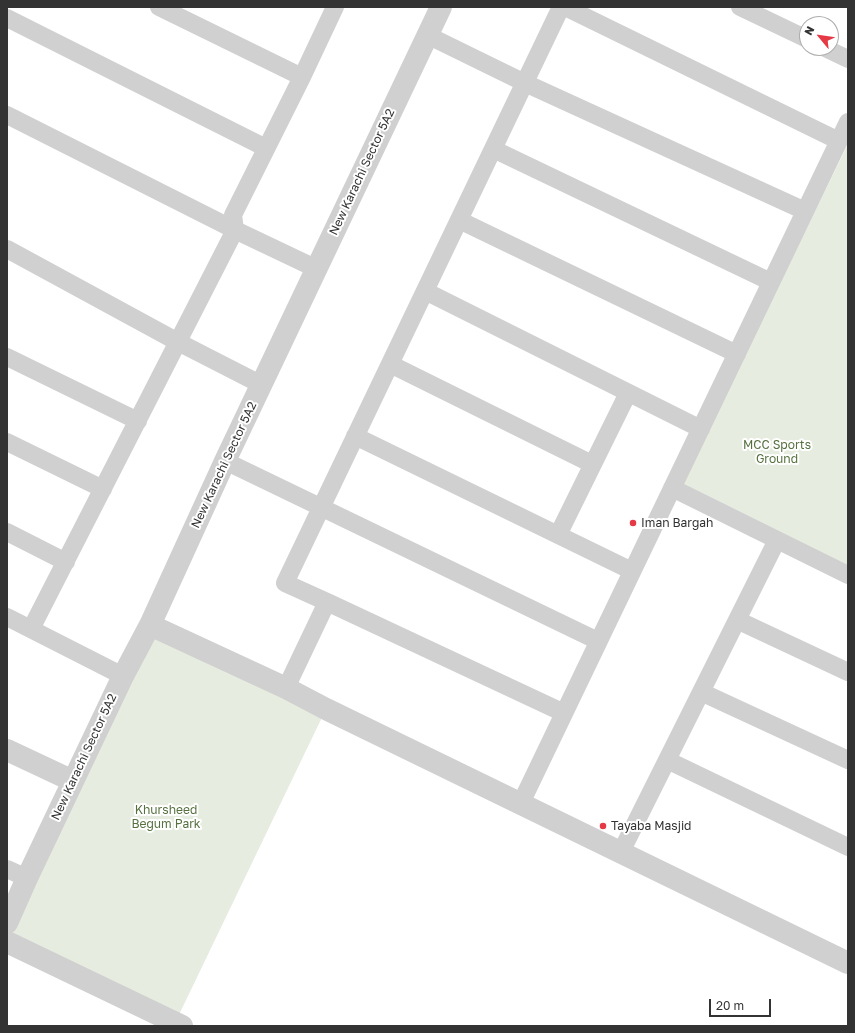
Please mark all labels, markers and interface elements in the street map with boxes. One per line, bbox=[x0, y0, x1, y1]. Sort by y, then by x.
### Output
north arrow bbox=[799, 16, 839, 56]
text: N bbox=[801, 24, 817, 37]
street label: New Karachi Sector 5A2 bbox=[326, 106, 398, 238]
street label: New Karachi Sector 5A2 bbox=[188, 399, 260, 531]
park label: MCC Sports Ground bbox=[743, 438, 811, 466]
place label: Iman Bargah bbox=[641, 516, 713, 530]
marker: Iman Bargah bbox=[628, 518, 638, 528]
street label: New Karachi Sector 5A2 bbox=[48, 691, 120, 823]
park label: Khursheed Begum Park bbox=[131, 803, 201, 831]
place label: Tayaba Masjid bbox=[611, 819, 691, 833]
marker: Tayaba Masjid bbox=[598, 821, 608, 831]
scale bar bbox=[711, 991, 773, 1017]
text: 20 m bbox=[716, 998, 744, 1013]

